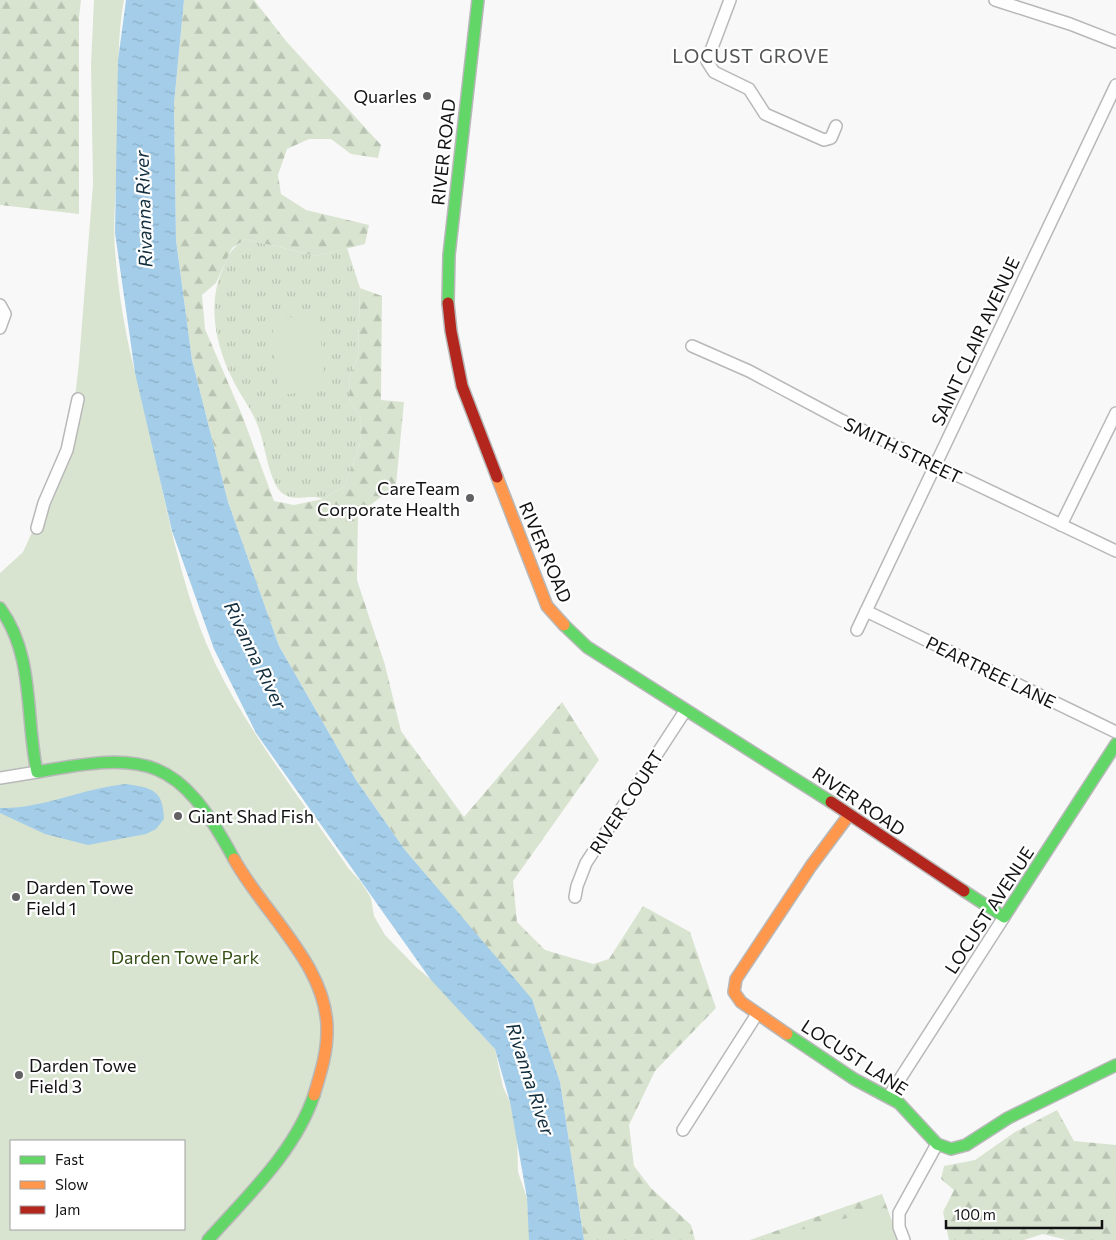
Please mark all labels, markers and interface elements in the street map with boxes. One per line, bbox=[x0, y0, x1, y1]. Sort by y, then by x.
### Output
district label: LOCUST GROVE bbox=[672, 44, 830, 67]
place label: Quarles bbox=[353, 85, 417, 107]
marker: Quarles bbox=[421, 90, 433, 102]
street label: RIVER ROAD bbox=[426, 98, 460, 206]
water label: Rivanna River bbox=[129, 149, 157, 268]
street label: SAINT CLAIR AVENUE bbox=[926, 253, 1024, 429]
street label: SMITH STREET bbox=[841, 412, 965, 488]
place label: CareTeam Corporate Health bbox=[317, 477, 460, 520]
marker: CareTeam Corporate Health bbox=[464, 492, 476, 504]
street label: RIVER ROAD bbox=[515, 498, 577, 606]
water label: Rivanna River bbox=[220, 597, 293, 714]
street label: PEARTREE LANE bbox=[923, 631, 1059, 713]
street label: RIVER COURT bbox=[584, 746, 668, 858]
street label: RIVER ROAD bbox=[808, 762, 910, 840]
place label: Giant Shad Fish bbox=[188, 805, 314, 827]
marker: Giant Shad Fish bbox=[172, 810, 184, 822]
street label: LOCUST AVENUE bbox=[940, 842, 1038, 978]
place label: Darden Towe Field 1 bbox=[26, 876, 133, 919]
marker: Darden Towe Field 1 bbox=[10, 891, 22, 903]
park label: Darden Towe Park bbox=[111, 946, 259, 968]
street label: LOCUST LANE bbox=[798, 1014, 912, 1100]
water label: Rivanna River bbox=[502, 1020, 560, 1140]
place label: Darden Towe Field 3 bbox=[29, 1054, 136, 1097]
marker: Darden Towe Field 3 bbox=[13, 1069, 25, 1081]
legend bbox=[10, 1140, 185, 1230]
text: Fast bbox=[55, 1150, 84, 1168]
text: Slow bbox=[55, 1175, 88, 1193]
scale bar bbox=[946, 1198, 1102, 1230]
text: Jam bbox=[55, 1200, 80, 1218]
text: 100 m bbox=[954, 1205, 996, 1223]

